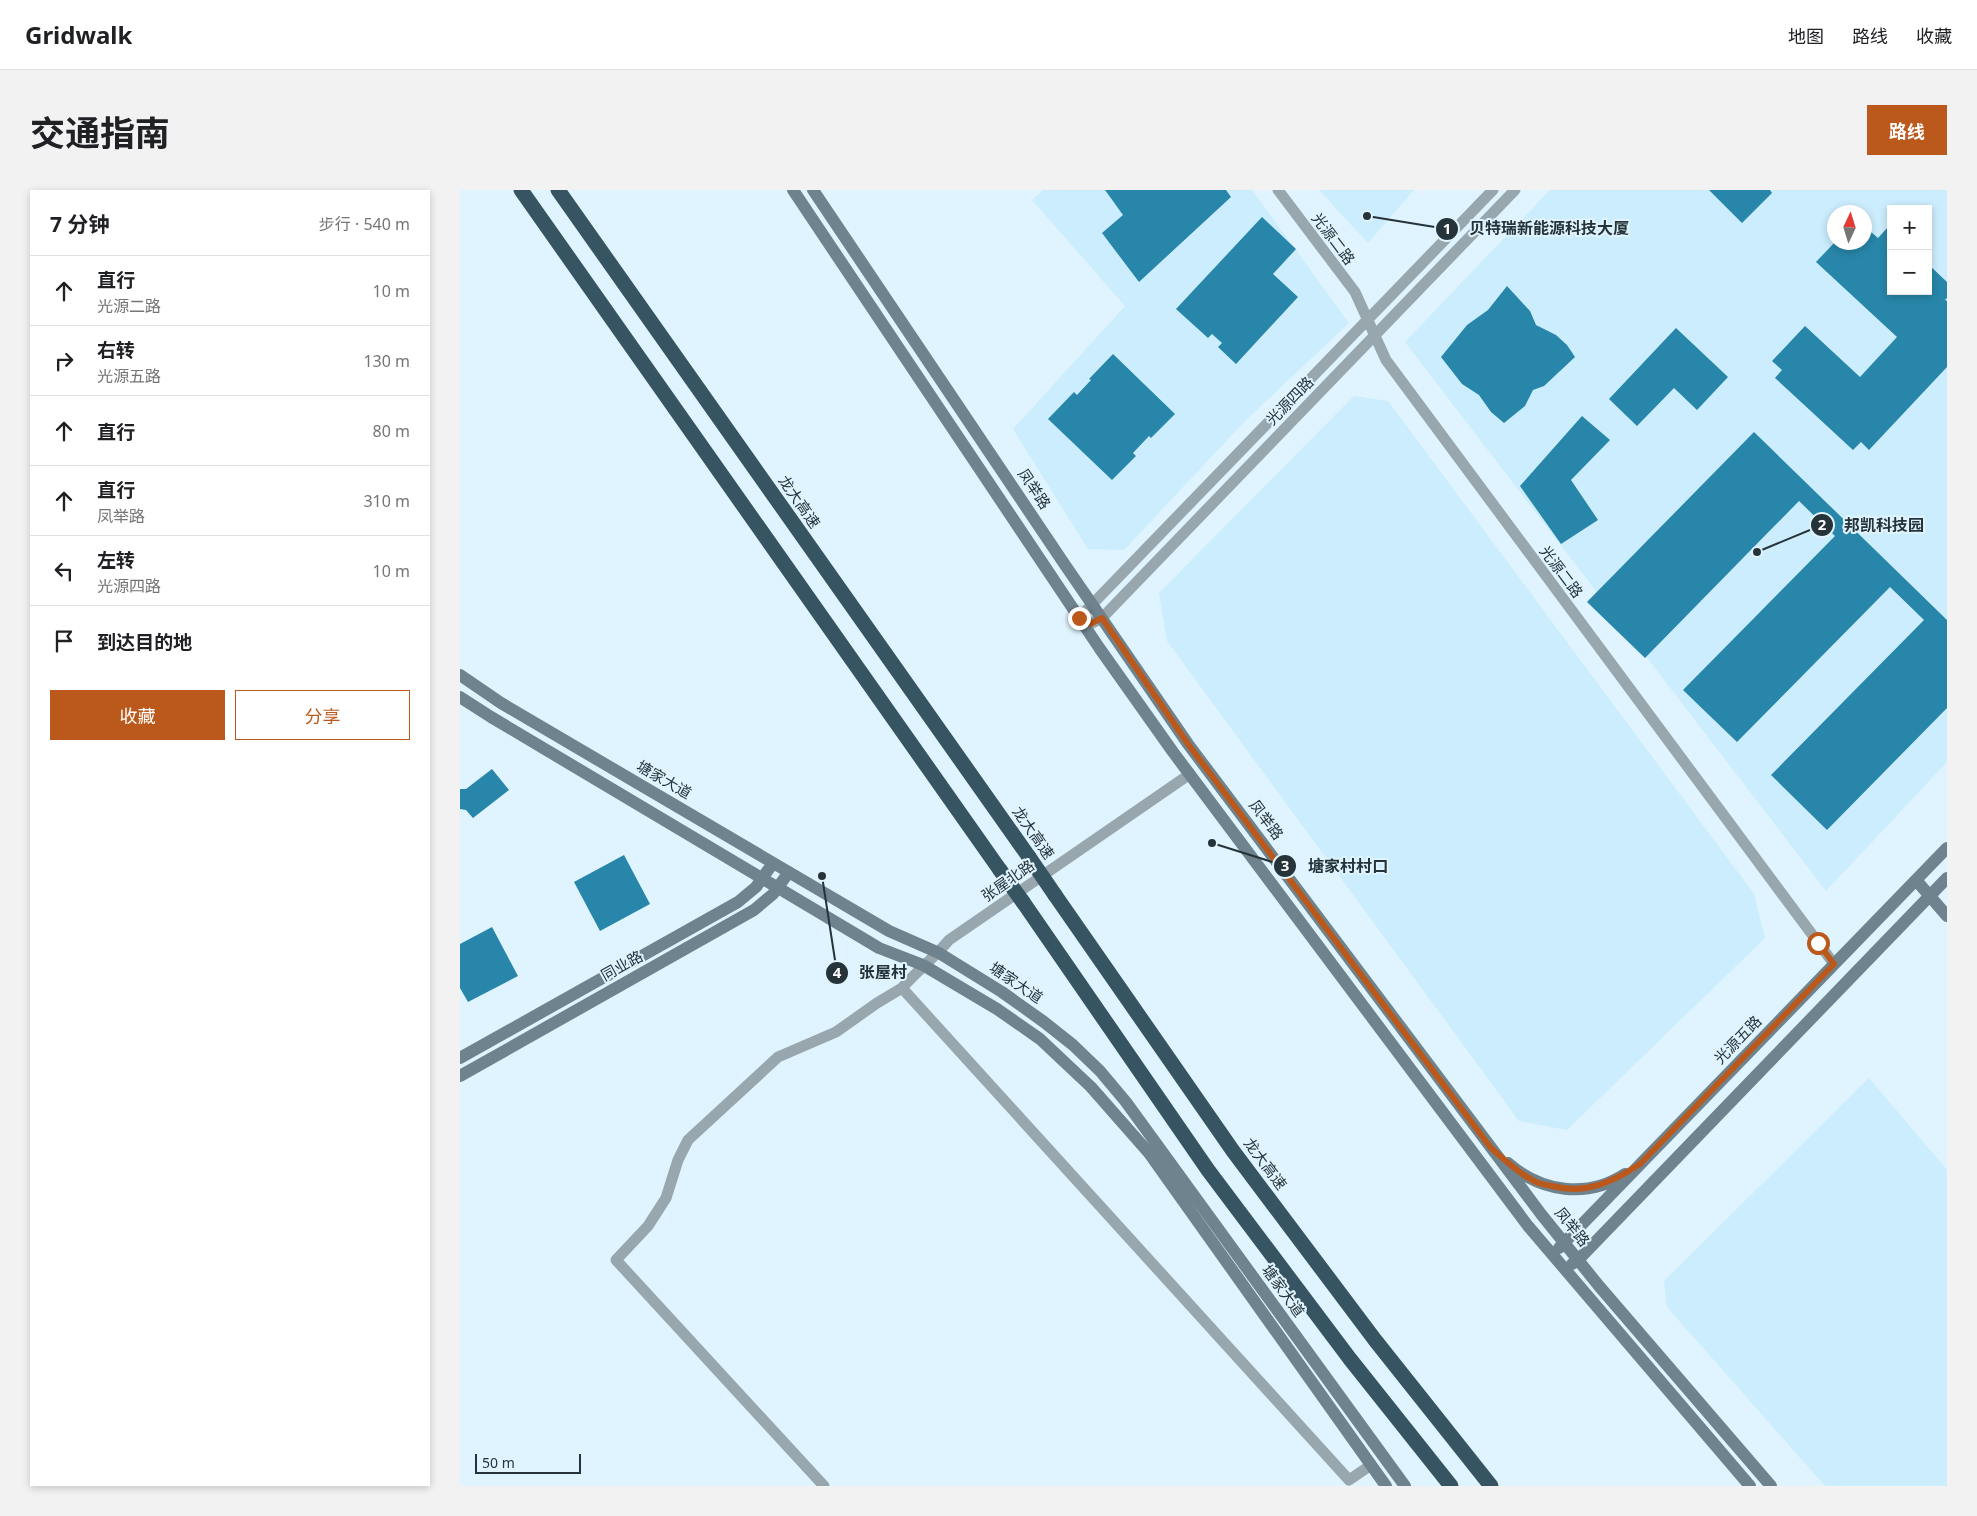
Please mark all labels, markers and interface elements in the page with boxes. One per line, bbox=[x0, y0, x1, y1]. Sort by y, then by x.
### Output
text: Gridwalk bbox=[25, 18, 132, 51]
text: 地图 bbox=[1788, 24, 1824, 48]
text: 路线 bbox=[1852, 24, 1888, 48]
text: 收藏 bbox=[1916, 24, 1952, 48]
button: 路线 bbox=[1867, 105, 1947, 155]
text: 交通指南 bbox=[30, 109, 170, 156]
north arrow bbox=[1827, 205, 1872, 250]
map controls bbox=[1887, 205, 1932, 295]
button: + bbox=[1887, 205, 1932, 250]
street label: 光源二路 bbox=[1308, 208, 1360, 268]
text: 7 分钟 bbox=[50, 210, 109, 238]
text: 步行 · 540 m bbox=[319, 213, 410, 235]
callout: 贝特瑞新能源科技大厦 bbox=[1434, 213, 1639, 244]
text: 贝特瑞新能源科技大厦 bbox=[1469, 217, 1629, 239]
text: 1 bbox=[1443, 218, 1451, 238]
button: − bbox=[1887, 250, 1932, 295]
text: 直行 bbox=[97, 267, 135, 293]
icon: ahead bbox=[50, 277, 78, 305]
text: 10 m bbox=[373, 280, 410, 302]
text: 光源二路 bbox=[97, 295, 161, 317]
text: 右转 bbox=[97, 337, 135, 363]
icon: right bbox=[50, 347, 78, 375]
text: 130 m bbox=[363, 350, 410, 372]
text: 光源五路 bbox=[97, 365, 161, 387]
street label: 光源四路 bbox=[1261, 372, 1317, 429]
icon: ahead bbox=[50, 417, 78, 445]
text: 直行 bbox=[97, 419, 135, 445]
text: 80 m bbox=[373, 420, 410, 442]
street label: 凤举路 bbox=[1014, 464, 1056, 513]
street label: 龙大高速 bbox=[774, 471, 825, 532]
text: 直行 bbox=[97, 477, 135, 503]
icon: ahead bbox=[50, 487, 78, 515]
text: 310 m bbox=[363, 490, 410, 512]
text: 凤举路 bbox=[97, 505, 145, 527]
callout: 邦凯科技园 bbox=[1809, 509, 1934, 540]
text: 2 bbox=[1818, 514, 1827, 534]
text: 邦凯科技园 bbox=[1844, 514, 1924, 536]
street label: 光源二路 bbox=[1536, 541, 1588, 601]
text: 左转 bbox=[97, 547, 135, 573]
icon: left bbox=[50, 557, 78, 585]
text: 10 m bbox=[373, 560, 410, 582]
text: 光源四路 bbox=[97, 575, 161, 597]
route end bbox=[1068, 607, 1091, 630]
icon: arrive bbox=[50, 627, 78, 655]
text: 到达目的地 bbox=[97, 629, 192, 655]
button: 收藏 bbox=[50, 690, 225, 740]
button: 分享 bbox=[235, 690, 410, 740]
street label: 塘家大道 bbox=[634, 755, 695, 803]
street label: 凤举路 bbox=[1245, 795, 1288, 843]
street label: 龙大高速 bbox=[1008, 802, 1059, 863]
callout: 塘家村村口 bbox=[1273, 851, 1398, 882]
street label: 张屋北路 bbox=[977, 855, 1038, 906]
text: 3 bbox=[1281, 855, 1289, 875]
text: 塘家村村口 bbox=[1308, 855, 1388, 877]
route start bbox=[1807, 932, 1830, 955]
street label: 同业路 bbox=[597, 945, 646, 985]
callout: 张屋村 bbox=[824, 957, 917, 988]
street label: 塘家大道 bbox=[986, 957, 1047, 1007]
text: 张屋村 bbox=[859, 961, 907, 983]
text: 4 bbox=[833, 962, 842, 982]
street label: 光源五路 bbox=[1709, 1011, 1765, 1068]
street label: 龙大高速 bbox=[1240, 1133, 1292, 1193]
street label: 凤举路 bbox=[1551, 1203, 1595, 1250]
street label: 塘家大道 bbox=[1258, 1260, 1310, 1321]
scale bar bbox=[475, 1451, 581, 1474]
text: 50 m bbox=[482, 1453, 515, 1472]

